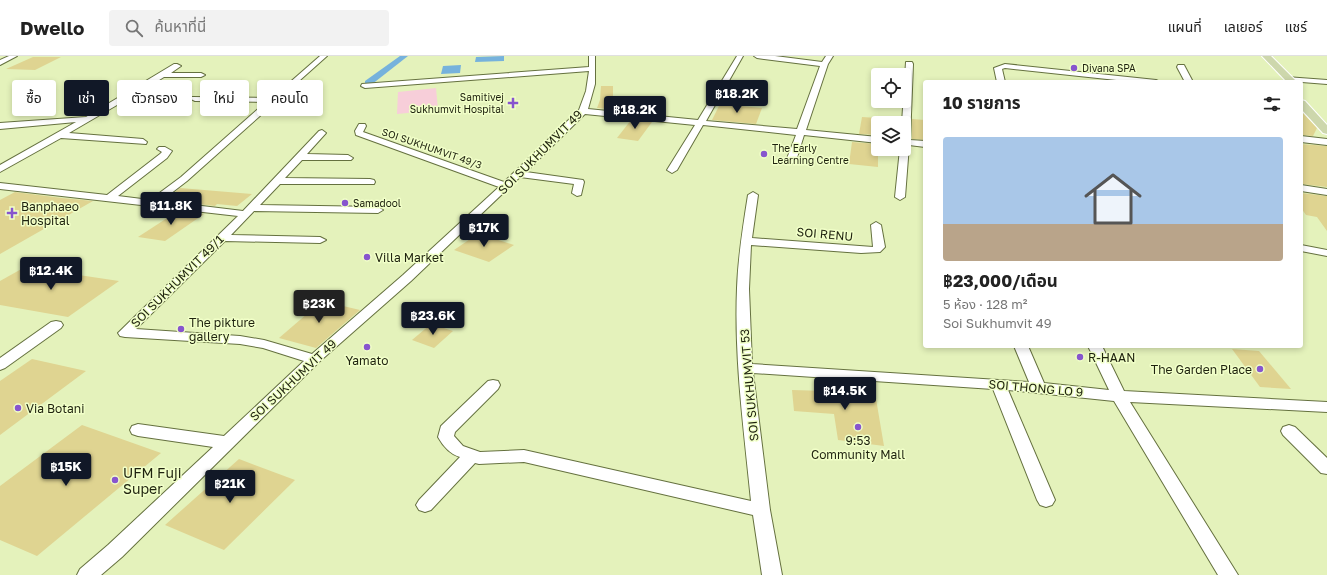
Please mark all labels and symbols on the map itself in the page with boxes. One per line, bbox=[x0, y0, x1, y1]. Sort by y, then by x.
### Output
place label: Divana SPA bbox=[1082, 62, 1136, 74]
marker: Divana SPA bbox=[1069, 63, 1079, 73]
pin: ฿18.2K bbox=[704, 80, 770, 114]
place label: Samitivej Sukhumvit Hospital bbox=[410, 91, 504, 115]
pin: ฿18.2K bbox=[602, 96, 668, 130]
marker: Samitivej Sukhumvit Hospital bbox=[507, 97, 519, 109]
street label: SOI SUKHUMVIT 49 bbox=[495, 107, 585, 197]
street label: SOI SUKHUMVIT 49/3 bbox=[380, 125, 484, 171]
place label: The Early Learning Centre bbox=[772, 142, 849, 166]
marker: The Early Learning Centre bbox=[759, 149, 769, 159]
pin: ฿11.8K bbox=[138, 192, 204, 226]
place label: Samadool bbox=[353, 197, 401, 209]
marker: Samadool bbox=[340, 198, 350, 208]
place label: Banphaeo Hospital bbox=[21, 199, 79, 228]
marker: Banphaeo Hospital bbox=[6, 207, 18, 219]
pin: ฿17K bbox=[460, 214, 508, 248]
street label: SOI RENU bbox=[796, 224, 854, 244]
street label: SOI SUKHUMVIT 49/1 bbox=[128, 232, 226, 330]
place label: Villa Market bbox=[375, 250, 444, 265]
marker: Villa Market bbox=[362, 252, 372, 262]
pin: ฿12.4K bbox=[18, 257, 84, 291]
pin: ฿23K bbox=[295, 290, 343, 324]
pin: ฿23.6K bbox=[400, 302, 466, 336]
place label: The pikture gallery bbox=[189, 315, 255, 344]
marker: The pikture gallery bbox=[176, 324, 186, 334]
street label: SOI SUKHUMVIT 53 bbox=[737, 328, 761, 442]
street label: SOI SUKHUMVIT 49 bbox=[247, 336, 339, 424]
marker: Yamato bbox=[362, 342, 372, 352]
place label: R-HAAN bbox=[1088, 350, 1135, 365]
marker: R-HAAN bbox=[1075, 352, 1085, 362]
place label: Yamato bbox=[346, 353, 388, 368]
place label: The Garden Place bbox=[1151, 362, 1252, 377]
marker: The Garden Place bbox=[1255, 364, 1265, 374]
street label: SOI THONG LO 9 bbox=[988, 376, 1084, 400]
pin: ฿14.5K bbox=[812, 377, 878, 411]
place label: Via Botani bbox=[26, 401, 84, 416]
marker: Via Botani bbox=[13, 403, 23, 413]
marker: 9:53 Community Mall bbox=[853, 422, 863, 432]
place label: 9:53 Community Mall bbox=[811, 433, 905, 462]
pin: ฿15K bbox=[42, 453, 90, 487]
place label: UFM Fuji Super bbox=[123, 464, 181, 497]
pin: ฿21K bbox=[206, 470, 254, 504]
marker: UFM Fuji Super bbox=[110, 475, 120, 485]

